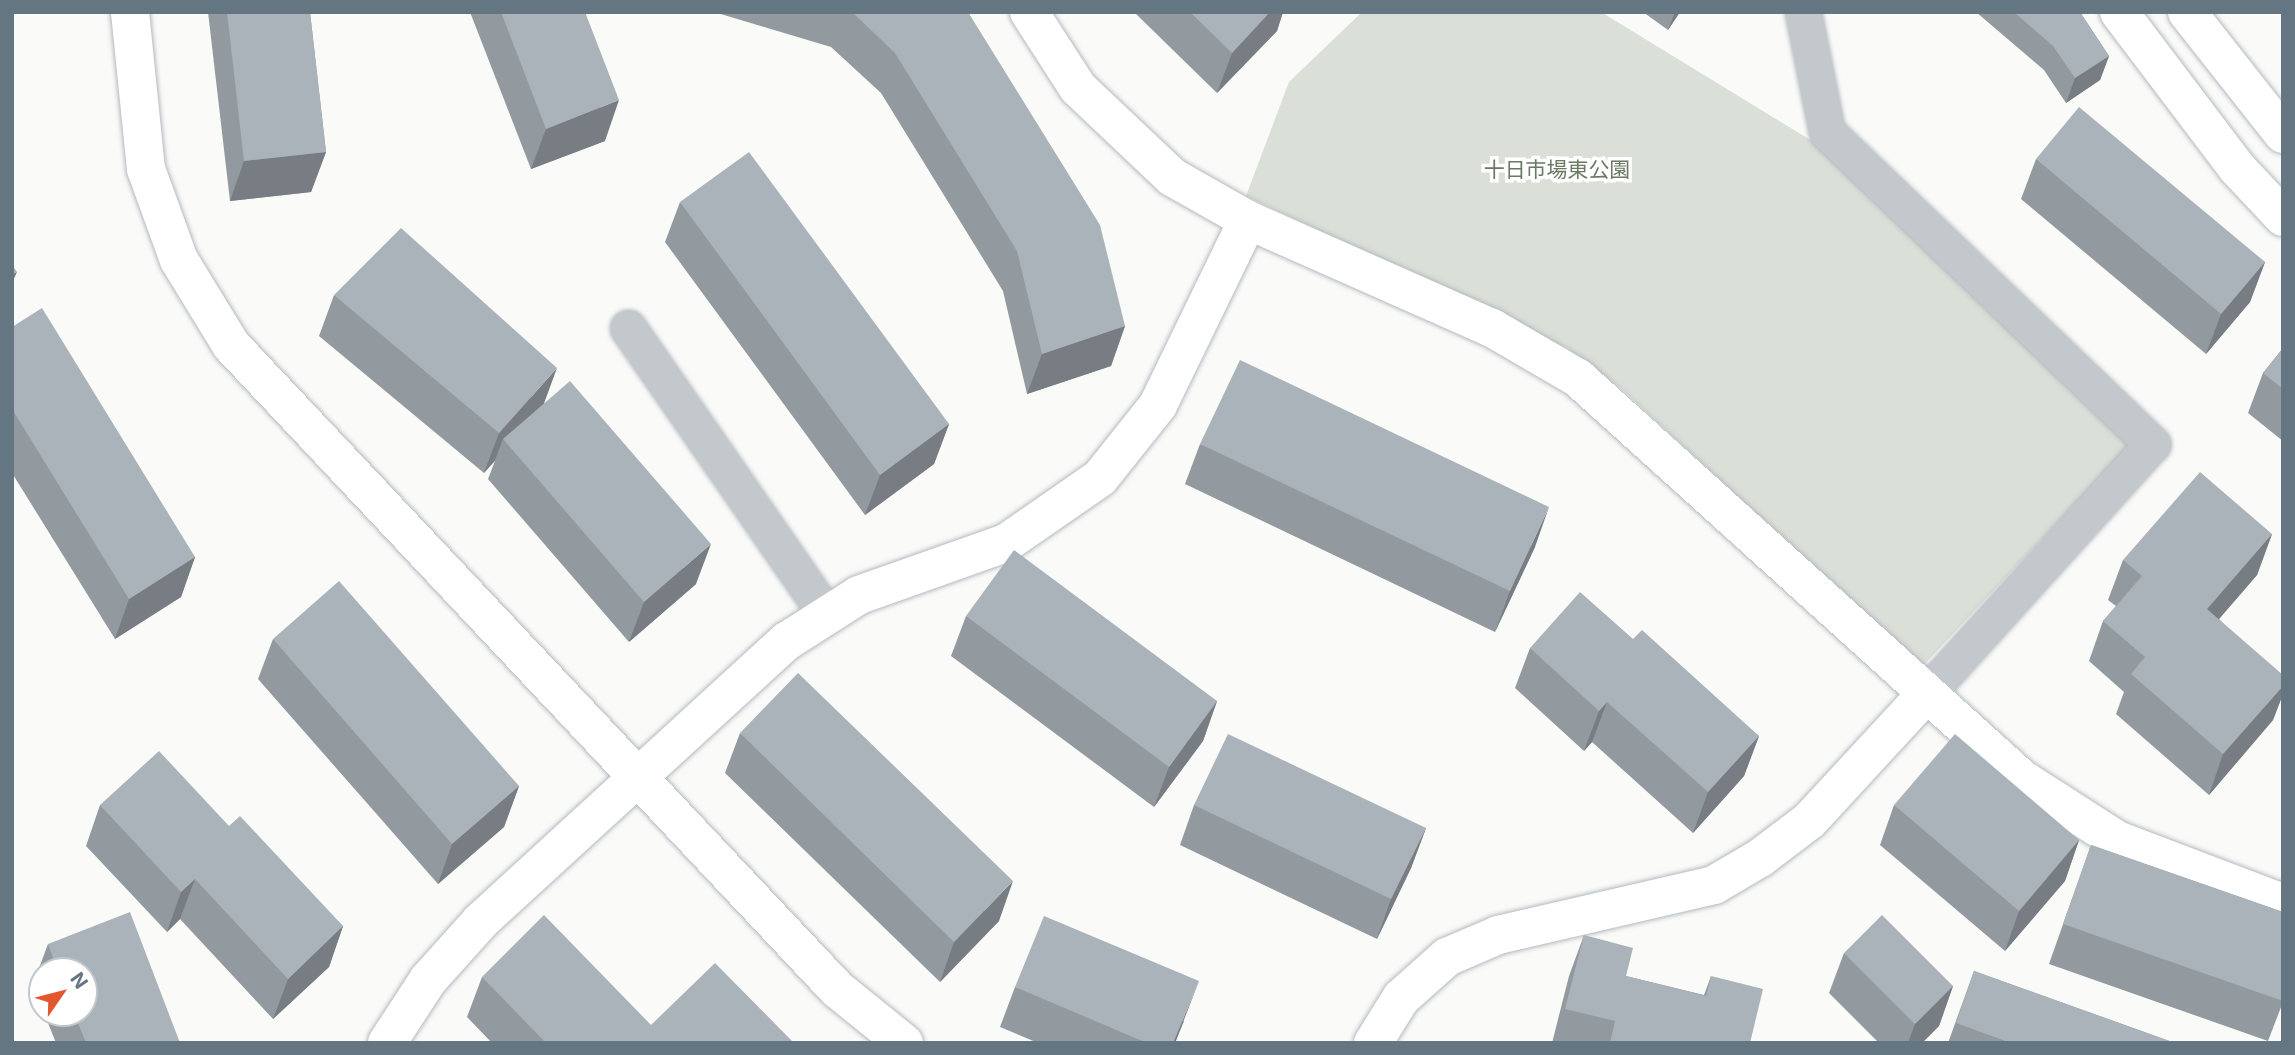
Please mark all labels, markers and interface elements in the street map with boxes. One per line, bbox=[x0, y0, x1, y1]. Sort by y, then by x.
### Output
park label: 十日市場東公園 bbox=[1484, 157, 1630, 183]
north arrow bbox=[28, 957, 98, 1027]
text: N bbox=[65, 968, 93, 993]

